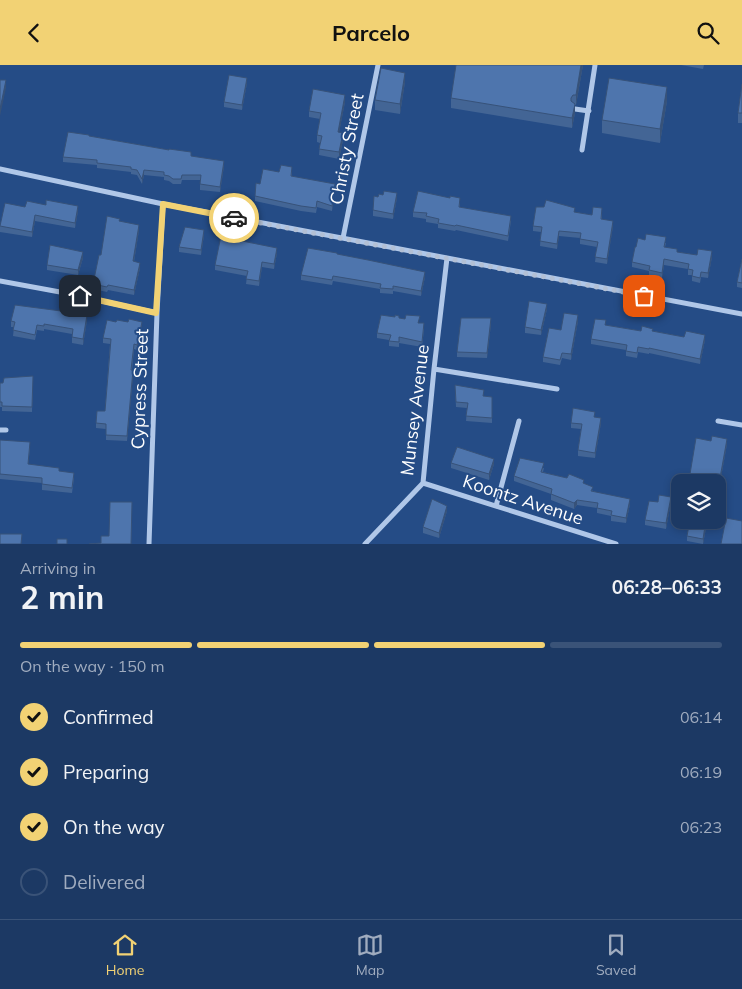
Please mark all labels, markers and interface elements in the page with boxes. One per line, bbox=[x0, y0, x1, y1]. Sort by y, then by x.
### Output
icon: back bbox=[20, 19, 48, 47]
text: Parcelo bbox=[332, 19, 410, 47]
icon: search bbox=[694, 19, 722, 47]
street label: Christy Street bbox=[324, 91, 369, 207]
courier bbox=[209, 193, 259, 243]
icon: car bbox=[220, 204, 248, 232]
pin bbox=[59, 275, 101, 317]
pin bbox=[623, 275, 665, 317]
icon: home bbox=[66, 282, 94, 310]
icon: bag bbox=[630, 282, 658, 310]
street label: Cypress Street bbox=[126, 328, 153, 450]
street label: Munsey Avenue bbox=[395, 343, 434, 477]
street label: Koontz Avenue bbox=[460, 469, 586, 530]
map controls bbox=[671, 474, 726, 529]
button: layers bbox=[671, 474, 726, 529]
text: Arriving in bbox=[20, 558, 96, 578]
text: 06:28–06:33 bbox=[612, 575, 722, 599]
text: 2 min bbox=[20, 577, 104, 617]
text: On the way · 150 m bbox=[20, 656, 165, 676]
icon: check bbox=[20, 703, 48, 731]
text: Confirmed bbox=[63, 705, 154, 729]
text: 06:14 bbox=[680, 707, 722, 727]
icon: check bbox=[20, 758, 48, 786]
text: Preparing bbox=[63, 760, 149, 784]
text: 06:19 bbox=[680, 762, 722, 782]
icon: check bbox=[20, 813, 48, 841]
text: On the way bbox=[63, 815, 165, 839]
text: 06:23 bbox=[680, 817, 722, 837]
text: Delivered bbox=[63, 870, 145, 894]
tab: Home bbox=[106, 931, 144, 979]
tab: Map bbox=[356, 931, 385, 979]
tab: Saved bbox=[596, 931, 636, 979]

